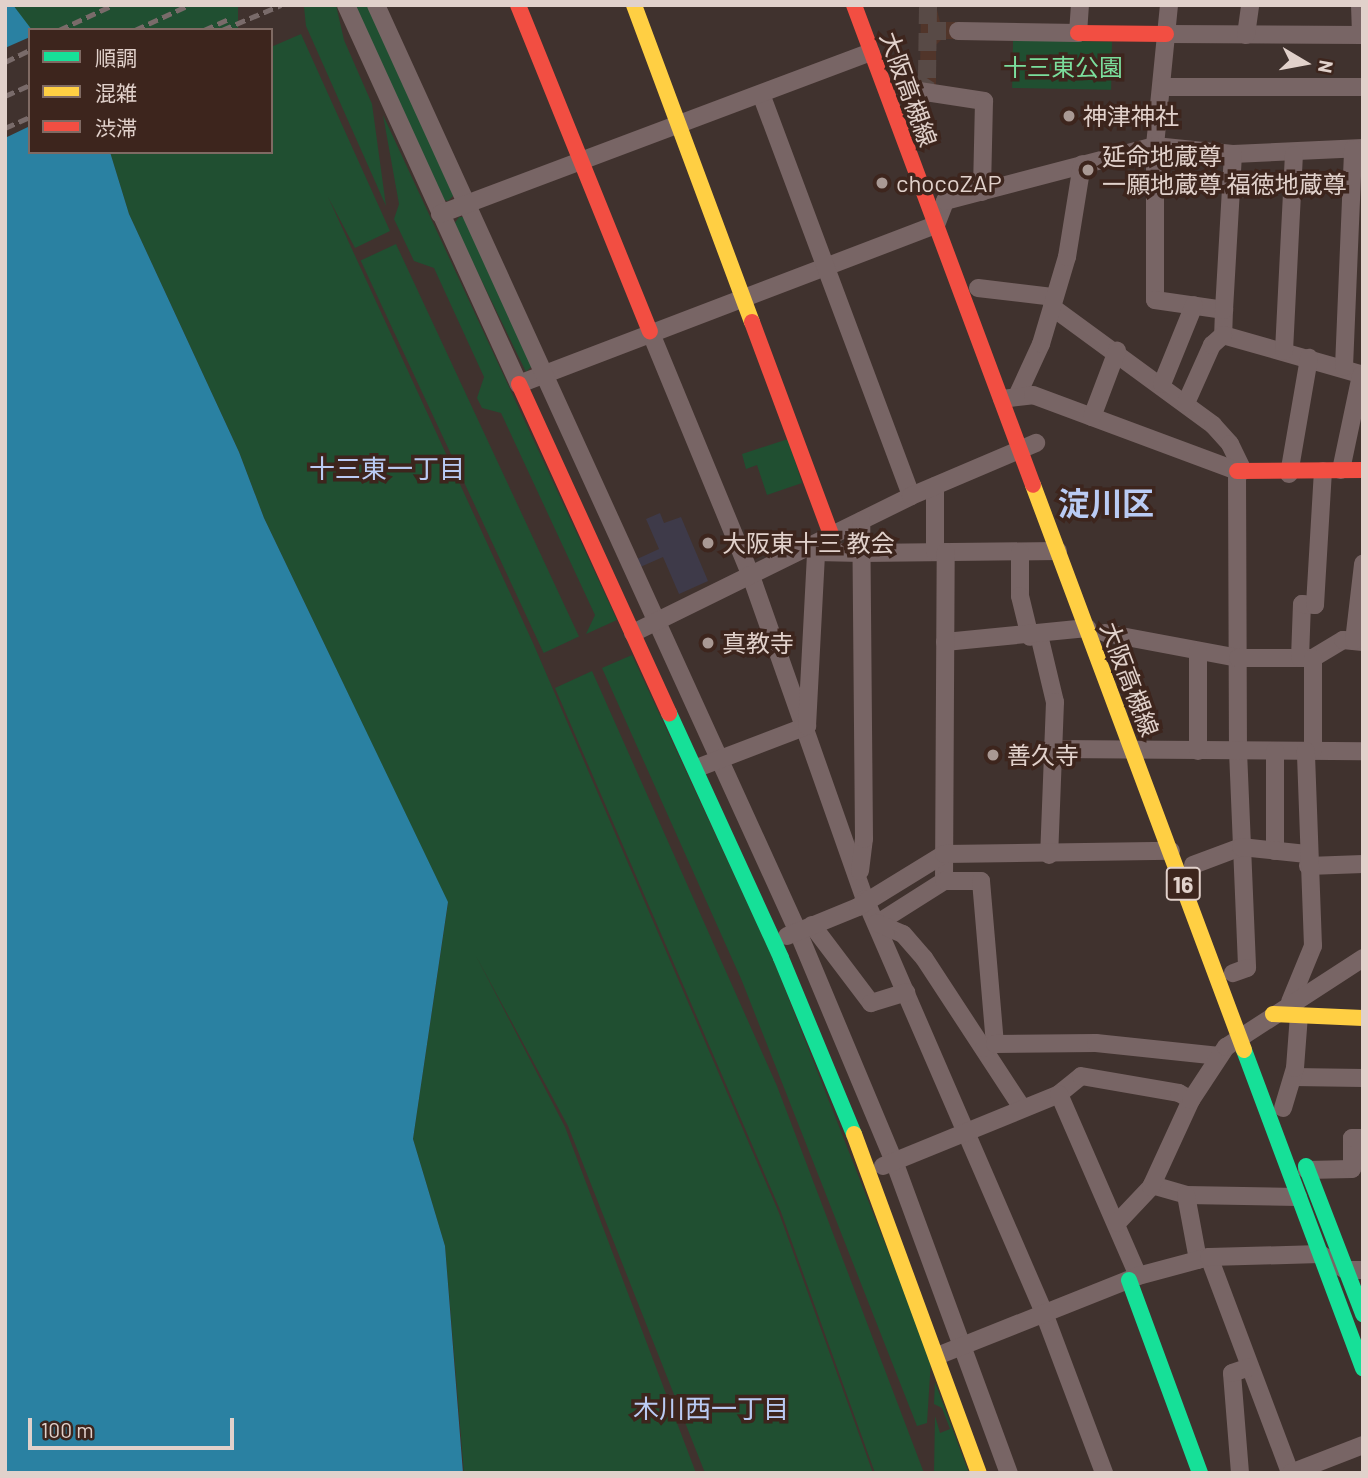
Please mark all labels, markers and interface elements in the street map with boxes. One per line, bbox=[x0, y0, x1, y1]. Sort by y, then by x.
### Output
legend bbox=[28, 28, 273, 154]
street label: 大阪高槻線 bbox=[875, 28, 943, 150]
north arrow bbox=[1270, 28, 1340, 98]
text: 順調 bbox=[95, 45, 137, 70]
park label: 十三東公園 bbox=[1003, 53, 1123, 81]
text: N bbox=[1314, 59, 1339, 75]
text: 混雑 bbox=[95, 80, 137, 105]
place label: 神津神社 bbox=[1083, 102, 1179, 130]
marker: 神津神社 bbox=[1061, 108, 1077, 124]
text: 渋滞 bbox=[95, 115, 137, 140]
place label: 延命地蔵尊 一願地蔵尊 福徳地蔵尊 bbox=[1102, 142, 1347, 198]
marker: 延命地蔵尊 一願地蔵尊 福徳地蔵尊 bbox=[1080, 162, 1096, 178]
place label: chocoZAP bbox=[896, 169, 1002, 197]
marker: chocoZAP bbox=[874, 175, 890, 191]
district label: 十三東一丁目 bbox=[309, 452, 465, 484]
district label: 淀川区 bbox=[1058, 483, 1154, 521]
place label: 大阪東十三 教会 bbox=[722, 529, 895, 557]
marker: 大阪東十三 教会 bbox=[700, 535, 716, 551]
street label: 大阪高槻線 bbox=[1095, 618, 1165, 740]
place label: 真教寺 bbox=[722, 629, 794, 657]
marker: 真教寺 bbox=[700, 635, 716, 651]
place label: 善久寺 bbox=[1007, 741, 1079, 769]
marker: 善久寺 bbox=[985, 747, 1001, 763]
road number: 16 bbox=[1166, 864, 1200, 904]
district label: 木川西一丁目 bbox=[633, 1392, 789, 1424]
scale bar bbox=[32, 1404, 238, 1448]
text: 100 m bbox=[41, 1417, 94, 1442]

